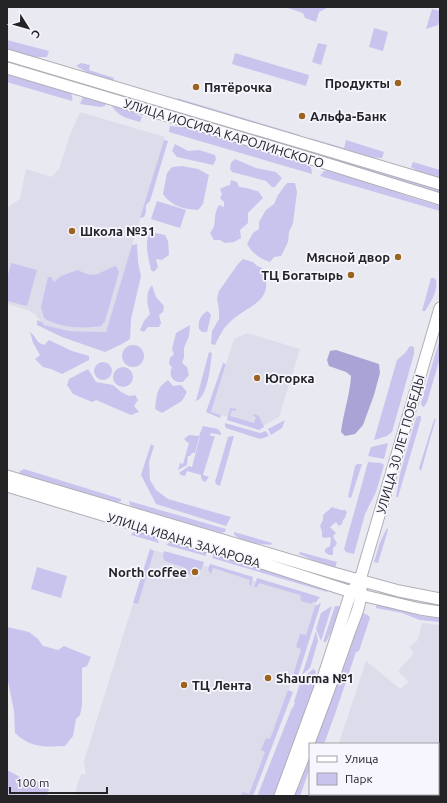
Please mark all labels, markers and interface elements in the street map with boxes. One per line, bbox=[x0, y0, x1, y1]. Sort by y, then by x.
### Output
north arrow bbox=[8, 8, 48, 48]
text: С bbox=[29, 28, 43, 40]
place label: Продукты bbox=[325, 76, 390, 90]
marker: Продукты bbox=[393, 78, 403, 88]
place label: Пятёрочка bbox=[204, 80, 272, 94]
marker: Пятёрочка bbox=[191, 82, 201, 92]
street label: УЛИЦА ИОСИФА КАРОЛИНСКОГО bbox=[122, 96, 326, 170]
place label: Альфа-Банк bbox=[310, 109, 387, 123]
marker: Альфа-Банк bbox=[297, 111, 307, 121]
place label: Школа №31 bbox=[80, 224, 155, 238]
marker: Школа №31 bbox=[67, 226, 77, 236]
place label: Мясной двор bbox=[306, 250, 390, 264]
marker: Мясной двор bbox=[393, 252, 403, 262]
place label: ТЦ Богатырь bbox=[261, 268, 343, 282]
marker: ТЦ Богатырь bbox=[346, 270, 356, 280]
place label: Югорка bbox=[265, 371, 315, 385]
marker: Югорка bbox=[252, 373, 262, 383]
street label: УЛИЦА 30 ЛЕТ ПОБЕДЫ bbox=[373, 373, 427, 515]
street label: УЛИЦА ИВАНА ЗАХАРОВА bbox=[106, 510, 263, 570]
place label: North coffee bbox=[108, 565, 187, 579]
marker: North coffee bbox=[190, 567, 200, 577]
place label: Shaurma №1 bbox=[276, 671, 354, 685]
marker: Shaurma №1 bbox=[263, 673, 273, 683]
place label: ТЦ Лента bbox=[192, 678, 252, 692]
marker: ТЦ Лента bbox=[179, 680, 189, 690]
legend bbox=[309, 743, 439, 795]
text: Улица bbox=[345, 752, 378, 765]
scale bar bbox=[10, 769, 107, 795]
text: Парк bbox=[345, 772, 373, 785]
text: 100 m bbox=[16, 776, 49, 789]

